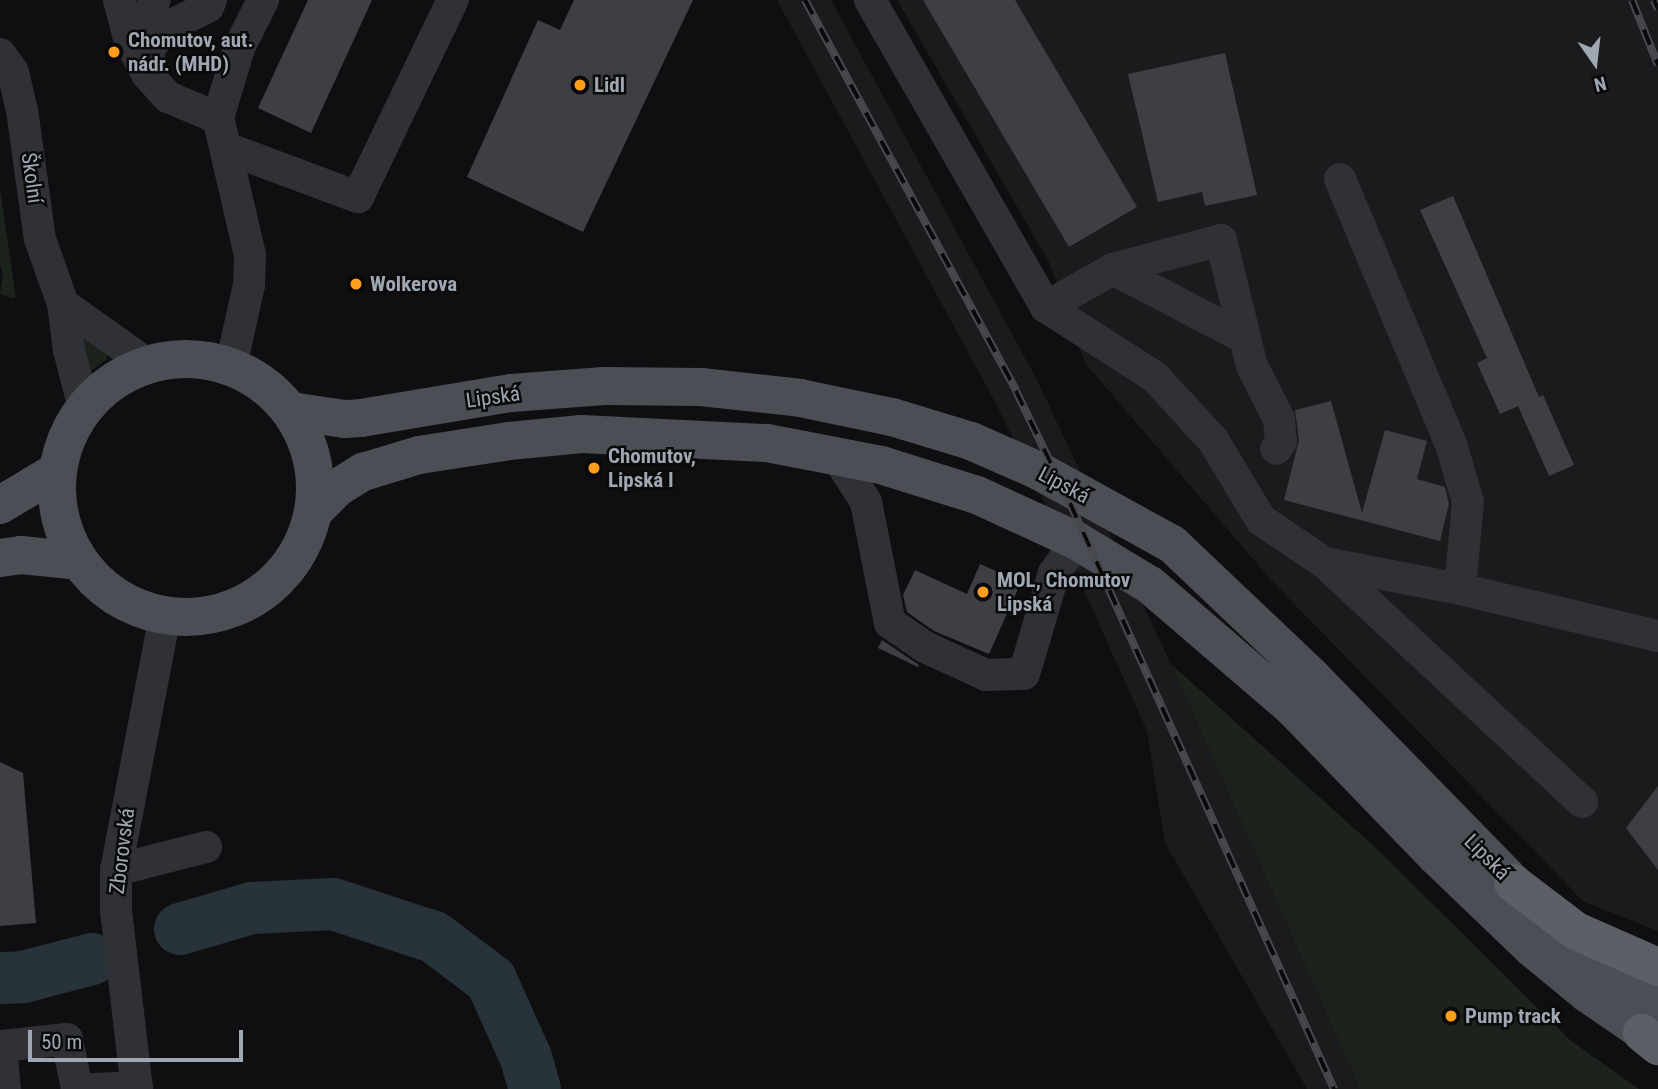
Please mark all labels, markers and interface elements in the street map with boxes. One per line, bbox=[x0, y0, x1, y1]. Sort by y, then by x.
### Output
place label: Chomutov, aut. nádr. (MHD) bbox=[128, 27, 254, 77]
north arrow bbox=[1560, 28, 1630, 98]
marker: Chomutov, aut. nádr. (MHD) bbox=[106, 44, 122, 60]
text: N bbox=[1592, 71, 1609, 96]
place label: Lidl bbox=[594, 72, 625, 98]
marker: Lidl bbox=[572, 77, 588, 93]
street label: Školní bbox=[16, 151, 48, 205]
place label: Wolkerova bbox=[370, 271, 457, 297]
marker: Wolkerova bbox=[348, 276, 364, 292]
street label: Lipská bbox=[464, 381, 522, 413]
place label: Chomutov, Lipská I bbox=[608, 443, 696, 493]
marker: Chomutov, Lipská I bbox=[586, 460, 602, 476]
street label: Lipská bbox=[1034, 461, 1094, 509]
place label: MOL, Chomutov Lipská bbox=[997, 567, 1130, 617]
marker: MOL, Chomutov Lipská bbox=[975, 584, 991, 600]
street label: Zborovská bbox=[104, 807, 140, 895]
street label: Lipská bbox=[1459, 829, 1515, 885]
place label: Pump track bbox=[1465, 1003, 1561, 1029]
marker: Pump track bbox=[1443, 1008, 1459, 1024]
scale bar bbox=[32, 1016, 247, 1060]
text: 50 m bbox=[41, 1030, 82, 1054]

